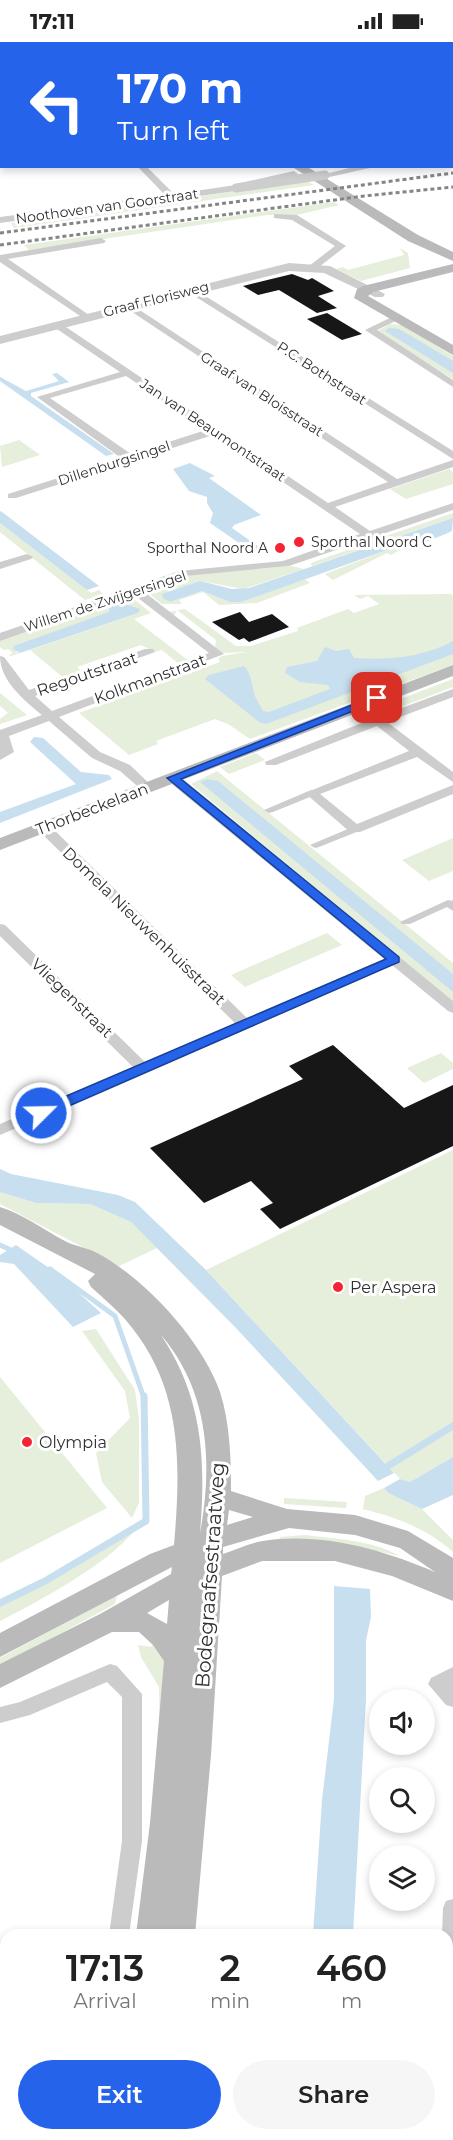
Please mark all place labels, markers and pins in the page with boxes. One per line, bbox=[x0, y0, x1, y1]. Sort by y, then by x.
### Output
place label: Sporthal Noord C bbox=[311, 533, 432, 551]
marker: Sporthal Noord C bbox=[292, 535, 306, 549]
place label: Sporthal Noord A bbox=[147, 539, 269, 557]
marker: Sporthal Noord A bbox=[273, 541, 287, 555]
pin bbox=[351, 672, 402, 723]
place label: Per Aspera bbox=[350, 1278, 436, 1297]
marker: Per Aspera bbox=[331, 1280, 345, 1294]
place label: Olympia bbox=[39, 1433, 107, 1452]
marker: Olympia bbox=[20, 1435, 34, 1449]

